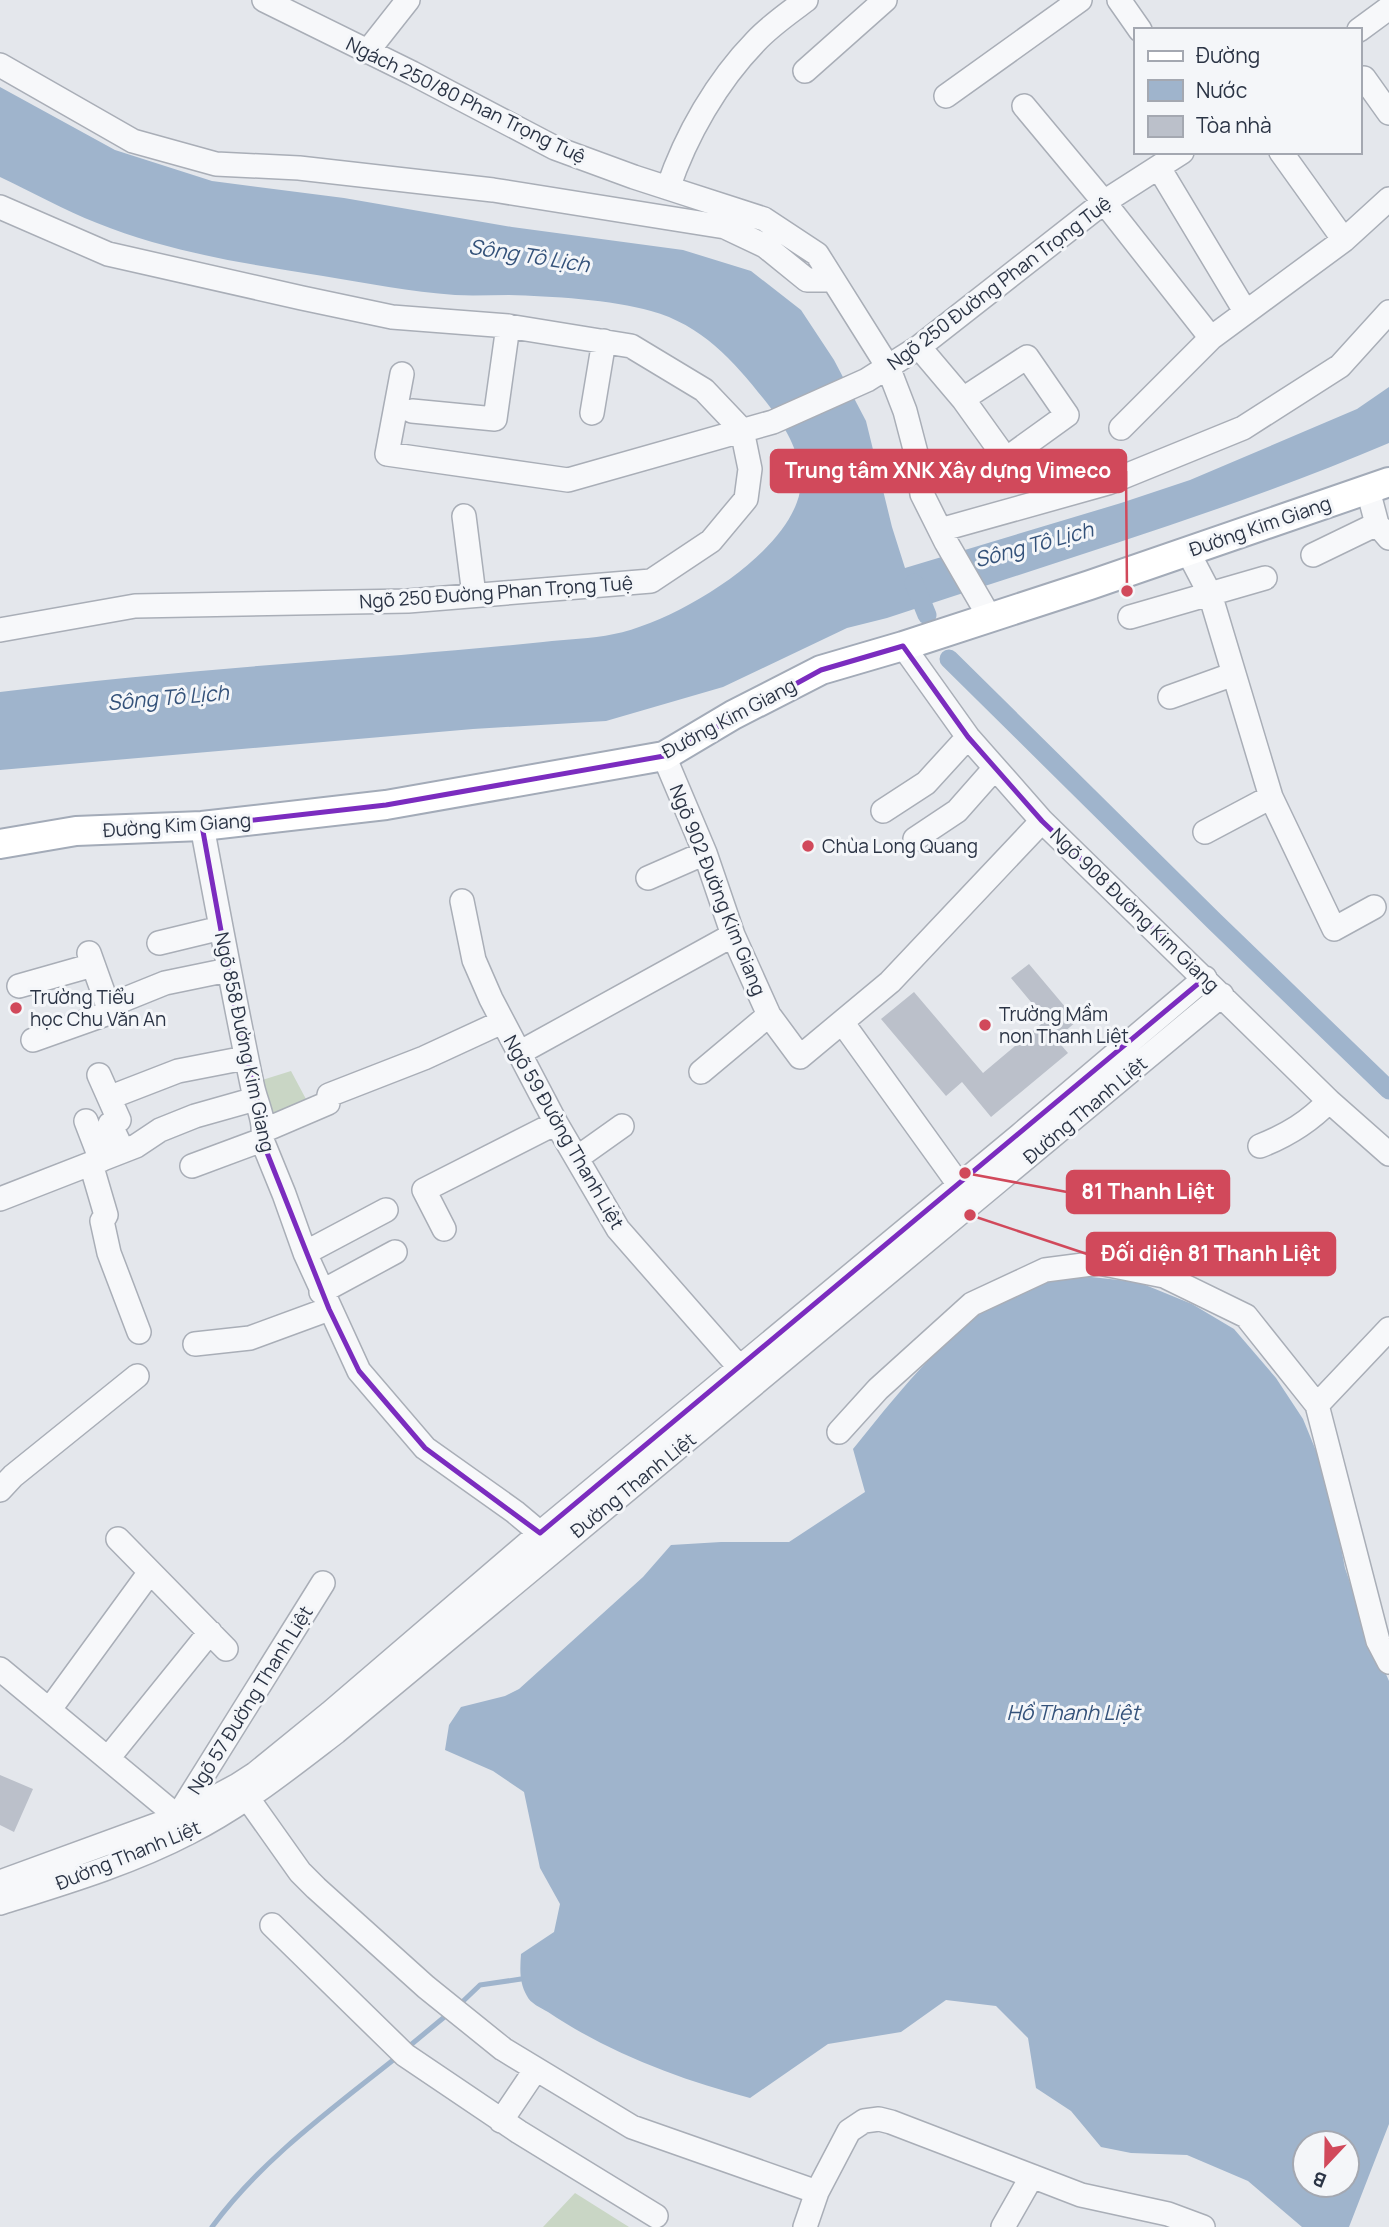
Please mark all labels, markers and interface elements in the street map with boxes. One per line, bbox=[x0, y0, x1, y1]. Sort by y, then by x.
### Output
legend bbox=[1134, 28, 1361, 154]
street label: Ngách 250/80 Phan Trọng Tuệ bbox=[342, 31, 590, 169]
text: Đường bbox=[1196, 41, 1260, 69]
text: Nước bbox=[1196, 76, 1247, 104]
text: Tòa nhà bbox=[1196, 111, 1272, 139]
street label: Ngõ 250 Đường Phan Trọng Tuệ bbox=[882, 190, 1116, 376]
water label: Sông Tô Lịch bbox=[467, 232, 593, 279]
callout: Trung tâm XNK Xây dựng Vimeco bbox=[771, 450, 1126, 492]
text: Trung tâm XNK Xây dựng Vimeco bbox=[785, 456, 1111, 484]
street label: Đường Kim Giang bbox=[1186, 490, 1334, 562]
water label: Sông Tô Lịch bbox=[971, 514, 1098, 573]
street label: Ngõ 250 Đường Phan Trọng Tuệ bbox=[358, 569, 634, 615]
street label: Đường Kim Giang bbox=[657, 672, 801, 764]
water label: Sông Tô Lịch bbox=[106, 678, 231, 716]
street label: Ngõ 902 Đường Kim Giang bbox=[664, 781, 772, 999]
street label: Đường Kim Giang bbox=[102, 807, 252, 843]
street label: Ngõ 908 Đường Kim Giang bbox=[1045, 822, 1225, 998]
place label: Chùa Long Quang bbox=[822, 833, 978, 859]
marker: Chùa Long Quang bbox=[800, 838, 816, 854]
street label: Ngõ 858 Đường Kim Giang bbox=[209, 929, 281, 1155]
place label: Trường Tiểu học Chu Văn An bbox=[30, 984, 166, 1032]
marker: Trường Tiểu học Chu Văn An bbox=[8, 1000, 24, 1016]
place label: Trường Mầm non Thanh Liệt bbox=[999, 1001, 1129, 1049]
marker: Trường Mầm non Thanh Liệt bbox=[977, 1017, 993, 1033]
street label: Ngõ 59 Đường Thanh Liệt bbox=[498, 1030, 630, 1234]
street label: Đường Thanh Liệt bbox=[1018, 1050, 1152, 1170]
callout: 81 Thanh Liệt bbox=[1067, 1171, 1229, 1213]
text: 81 Thanh Liệt bbox=[1081, 1177, 1215, 1205]
callout: Đối diện 81 Thanh Liệt bbox=[1087, 1233, 1335, 1275]
text: Đối diện 81 Thanh Liệt bbox=[1101, 1239, 1321, 1267]
street label: Đường Thanh Liệt bbox=[565, 1426, 701, 1544]
street label: Ngõ 57 Đường Thanh Liệt bbox=[181, 1601, 319, 1799]
water label: Hồ Thanh Liệt bbox=[1006, 1698, 1142, 1726]
street label: Đường Thanh Liệt bbox=[52, 1814, 204, 1896]
north arrow bbox=[1291, 2129, 1361, 2199]
text: B bbox=[1309, 2165, 1330, 2194]

